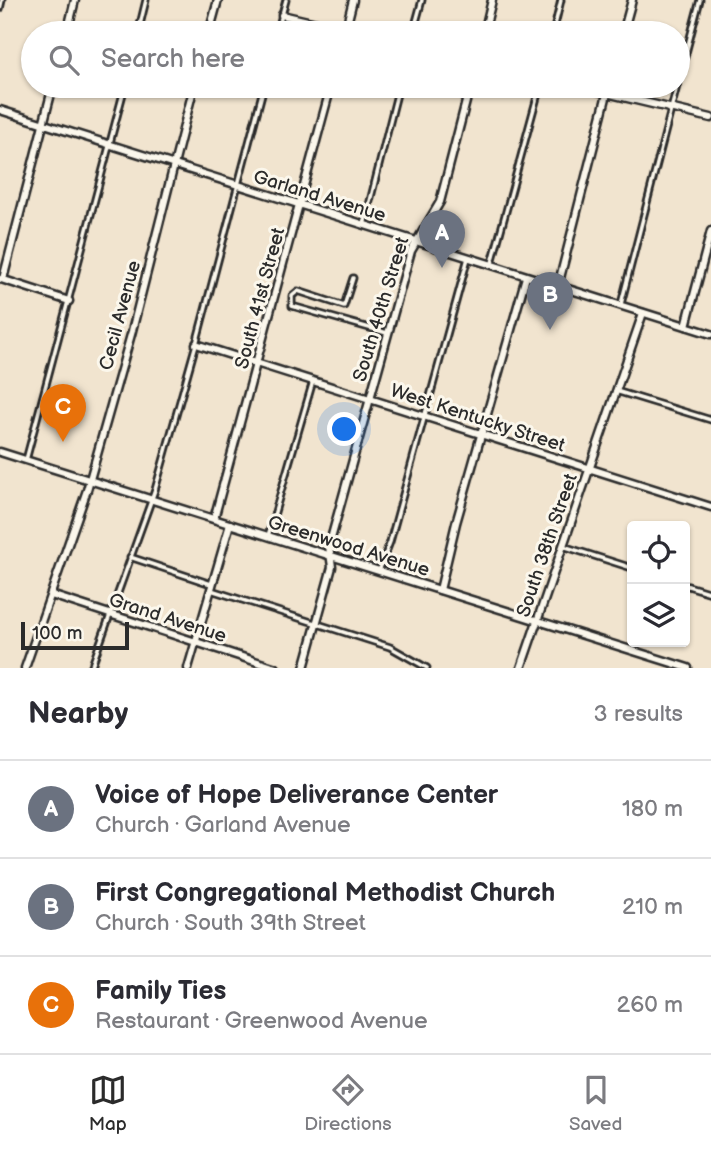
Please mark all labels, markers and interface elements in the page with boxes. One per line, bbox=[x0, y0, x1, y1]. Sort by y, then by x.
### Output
search box bbox=[21, 21, 690, 98]
icon: search bbox=[45, 41, 83, 79]
text: Search here bbox=[101, 44, 245, 75]
street label: Garland Avenue bbox=[251, 165, 389, 227]
pin: A bbox=[419, 210, 465, 268]
street label: South 41st Street bbox=[231, 225, 290, 372]
street label: South 40th Street bbox=[348, 234, 414, 385]
street label: Cecil Avenue bbox=[95, 258, 146, 373]
pin: B bbox=[527, 272, 573, 330]
street label: West Kentucky Street bbox=[387, 379, 568, 458]
pin: C bbox=[40, 384, 86, 442]
your location bbox=[327, 412, 361, 446]
street label: South 38th Street bbox=[512, 471, 583, 620]
street label: Greenwood Avenue bbox=[265, 511, 432, 582]
map controls bbox=[627, 521, 690, 647]
button: locate bbox=[627, 521, 690, 584]
button: layers bbox=[627, 584, 690, 647]
street label: Grand Avenue bbox=[106, 589, 229, 648]
scale bar bbox=[21, 619, 130, 651]
text: 100 m bbox=[32, 622, 83, 645]
text: Nearby bbox=[28, 696, 128, 732]
text: 3 results bbox=[594, 700, 683, 728]
text: Voice of Hope Deliverance Center bbox=[95, 780, 498, 811]
text: A bbox=[44, 795, 58, 823]
text: 180 m bbox=[622, 795, 683, 823]
text: Church · Garland Avenue bbox=[95, 811, 351, 839]
text: First Congregational Methodist Church bbox=[95, 878, 555, 909]
text: B bbox=[43, 893, 59, 921]
text: 210 m bbox=[622, 893, 683, 921]
text: Church · South 39th Street bbox=[95, 909, 366, 937]
text: Family Ties bbox=[95, 976, 226, 1007]
text: C bbox=[43, 991, 59, 1019]
text: 260 m bbox=[617, 991, 683, 1019]
text: Restaurant · Greenwood Avenue bbox=[95, 1007, 428, 1035]
tab: Map bbox=[89, 1071, 127, 1136]
tab: Directions bbox=[304, 1071, 392, 1136]
tab: Saved bbox=[569, 1071, 622, 1136]

